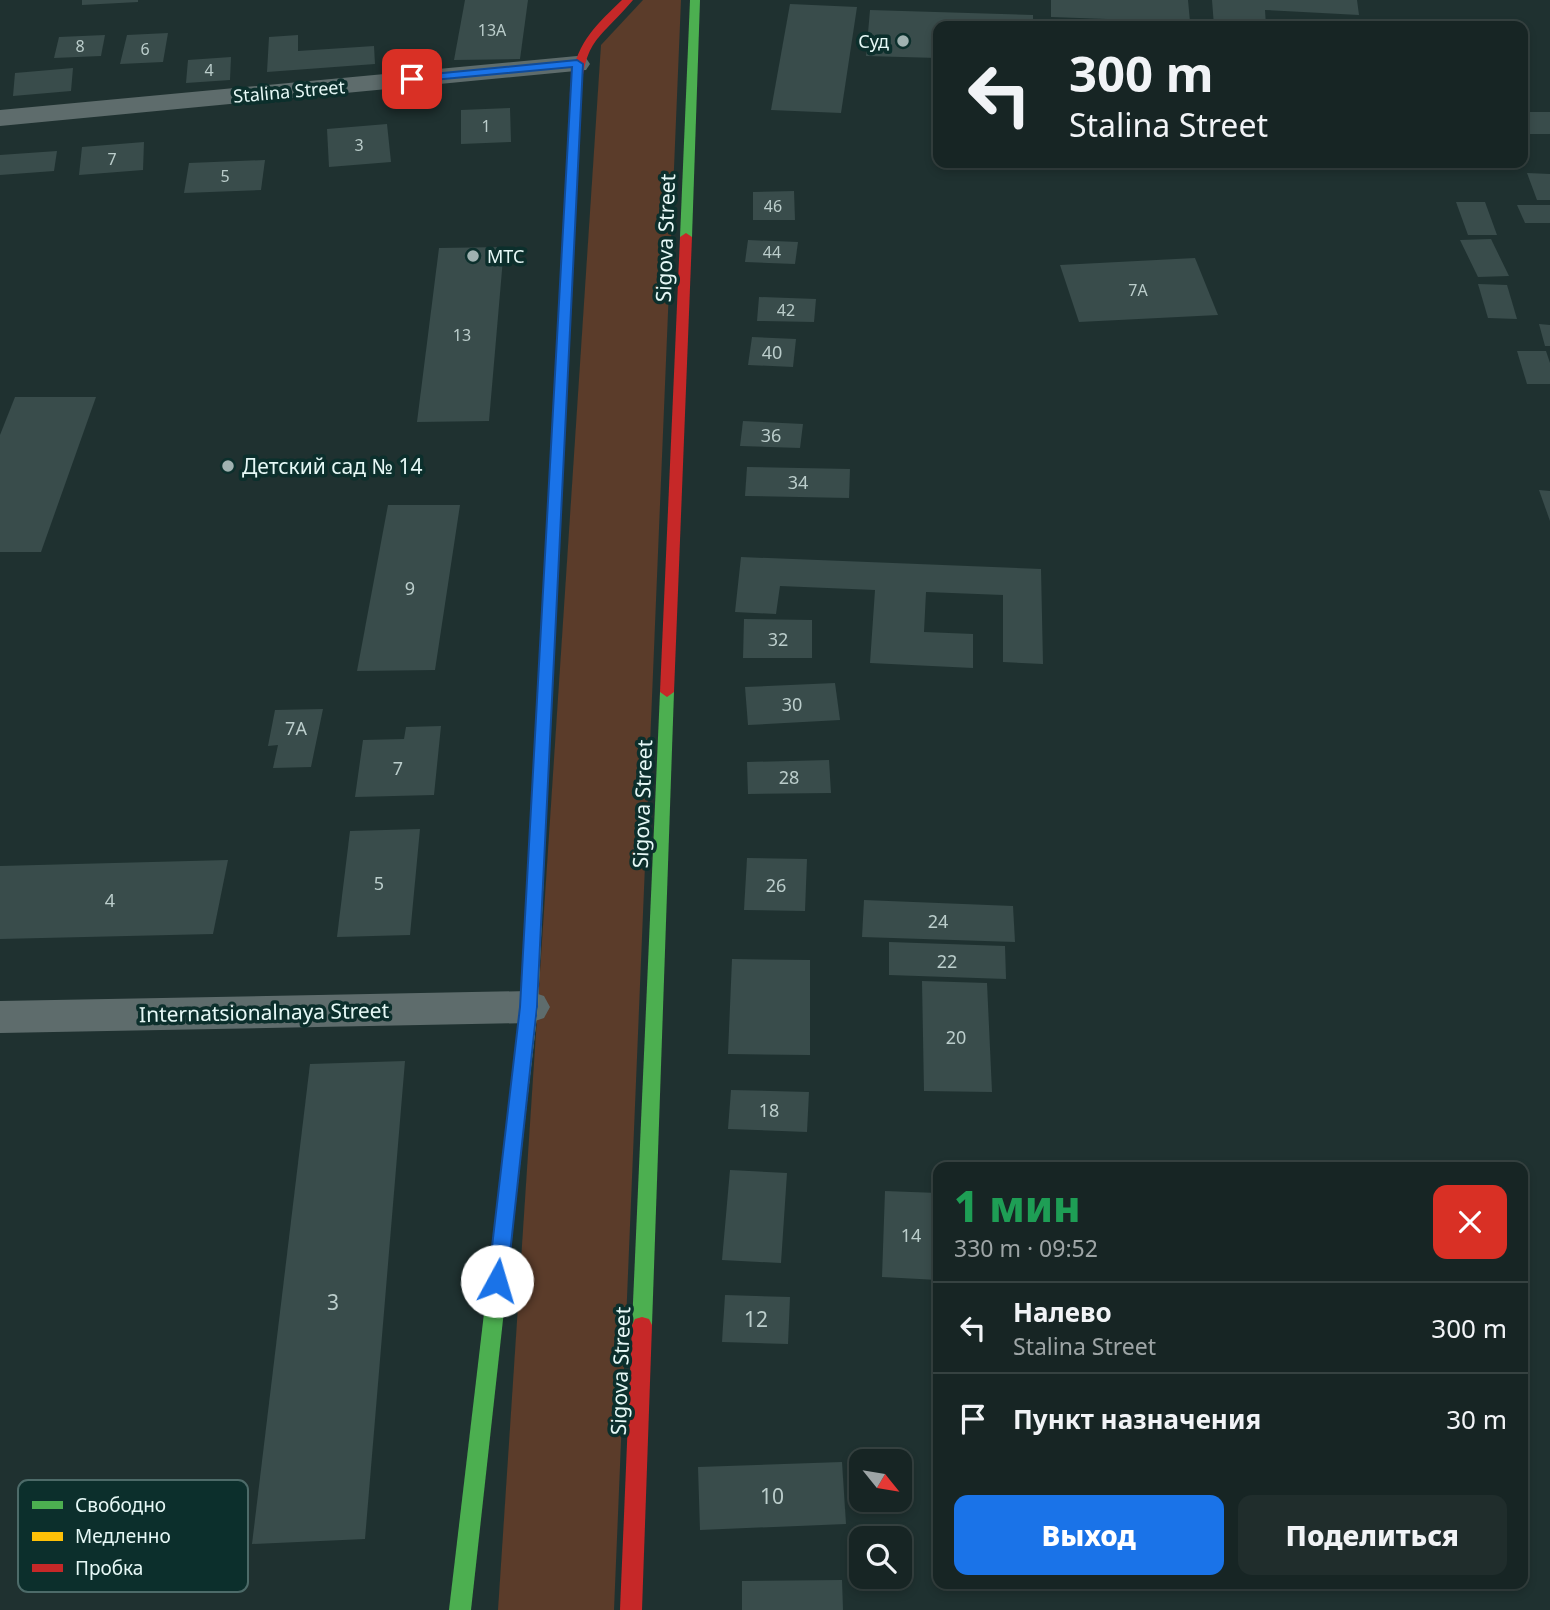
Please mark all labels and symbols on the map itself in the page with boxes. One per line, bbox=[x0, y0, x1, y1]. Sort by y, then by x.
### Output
house number: 13А bbox=[478, 19, 507, 41]
place label: Суд bbox=[858, 29, 889, 53]
marker: Суд bbox=[895, 33, 911, 49]
house number: 8 bbox=[75, 35, 85, 57]
house number: 6 bbox=[140, 38, 150, 60]
pin bbox=[382, 49, 442, 109]
house number: 4 bbox=[204, 59, 214, 81]
street label: Stalina Street bbox=[232, 74, 346, 108]
house number: 1 bbox=[481, 115, 491, 137]
house number: 3 bbox=[354, 134, 364, 156]
house number: 7 bbox=[107, 148, 117, 170]
house number: 5 bbox=[220, 165, 230, 187]
street label: Sigova Street bbox=[649, 173, 681, 303]
house number: 46 bbox=[764, 195, 782, 217]
house number: 44 bbox=[763, 241, 781, 263]
place label: МТС bbox=[487, 244, 525, 268]
marker: МТС bbox=[465, 248, 481, 264]
house number: 7А bbox=[1128, 279, 1148, 301]
house number: 42 bbox=[777, 299, 795, 321]
house number: 13 bbox=[453, 324, 471, 346]
house number: 40 bbox=[762, 340, 782, 364]
house number: 36 bbox=[761, 423, 781, 447]
place label: Детский сад № 14 bbox=[242, 452, 422, 480]
marker: Детский сад № 14 bbox=[220, 458, 236, 474]
house number: 34 bbox=[788, 470, 808, 494]
house number: 9 bbox=[405, 576, 415, 600]
house number: 32 bbox=[768, 627, 788, 651]
house number: 30 bbox=[782, 692, 802, 716]
house number: 7А bbox=[285, 716, 307, 740]
street label: Sigova Street bbox=[626, 739, 658, 869]
house number: 7 bbox=[393, 756, 403, 780]
house number: 28 bbox=[779, 765, 799, 789]
house number: 5 bbox=[374, 871, 384, 895]
house number: 26 bbox=[766, 873, 786, 897]
house number: 4 bbox=[105, 888, 115, 912]
house number: 24 bbox=[928, 909, 948, 933]
house number: 22 bbox=[937, 949, 957, 973]
street label: Internatsionalnaya Street bbox=[139, 996, 390, 1028]
house number: 20 bbox=[946, 1025, 966, 1049]
house number: 18 bbox=[759, 1098, 779, 1122]
house number: 14 bbox=[901, 1223, 921, 1247]
position arrow bbox=[460, 1244, 534, 1318]
house number: 3 bbox=[327, 1288, 339, 1316]
house number: 12 bbox=[744, 1305, 768, 1333]
street label: Sigova Street bbox=[604, 1306, 636, 1436]
north arrow bbox=[849, 1449, 912, 1512]
legend bbox=[18, 1480, 248, 1592]
house number: 10 bbox=[760, 1482, 784, 1510]
text: Свободно bbox=[75, 1492, 166, 1518]
text: Медленно bbox=[75, 1523, 171, 1549]
text: Пробка bbox=[75, 1555, 143, 1581]

